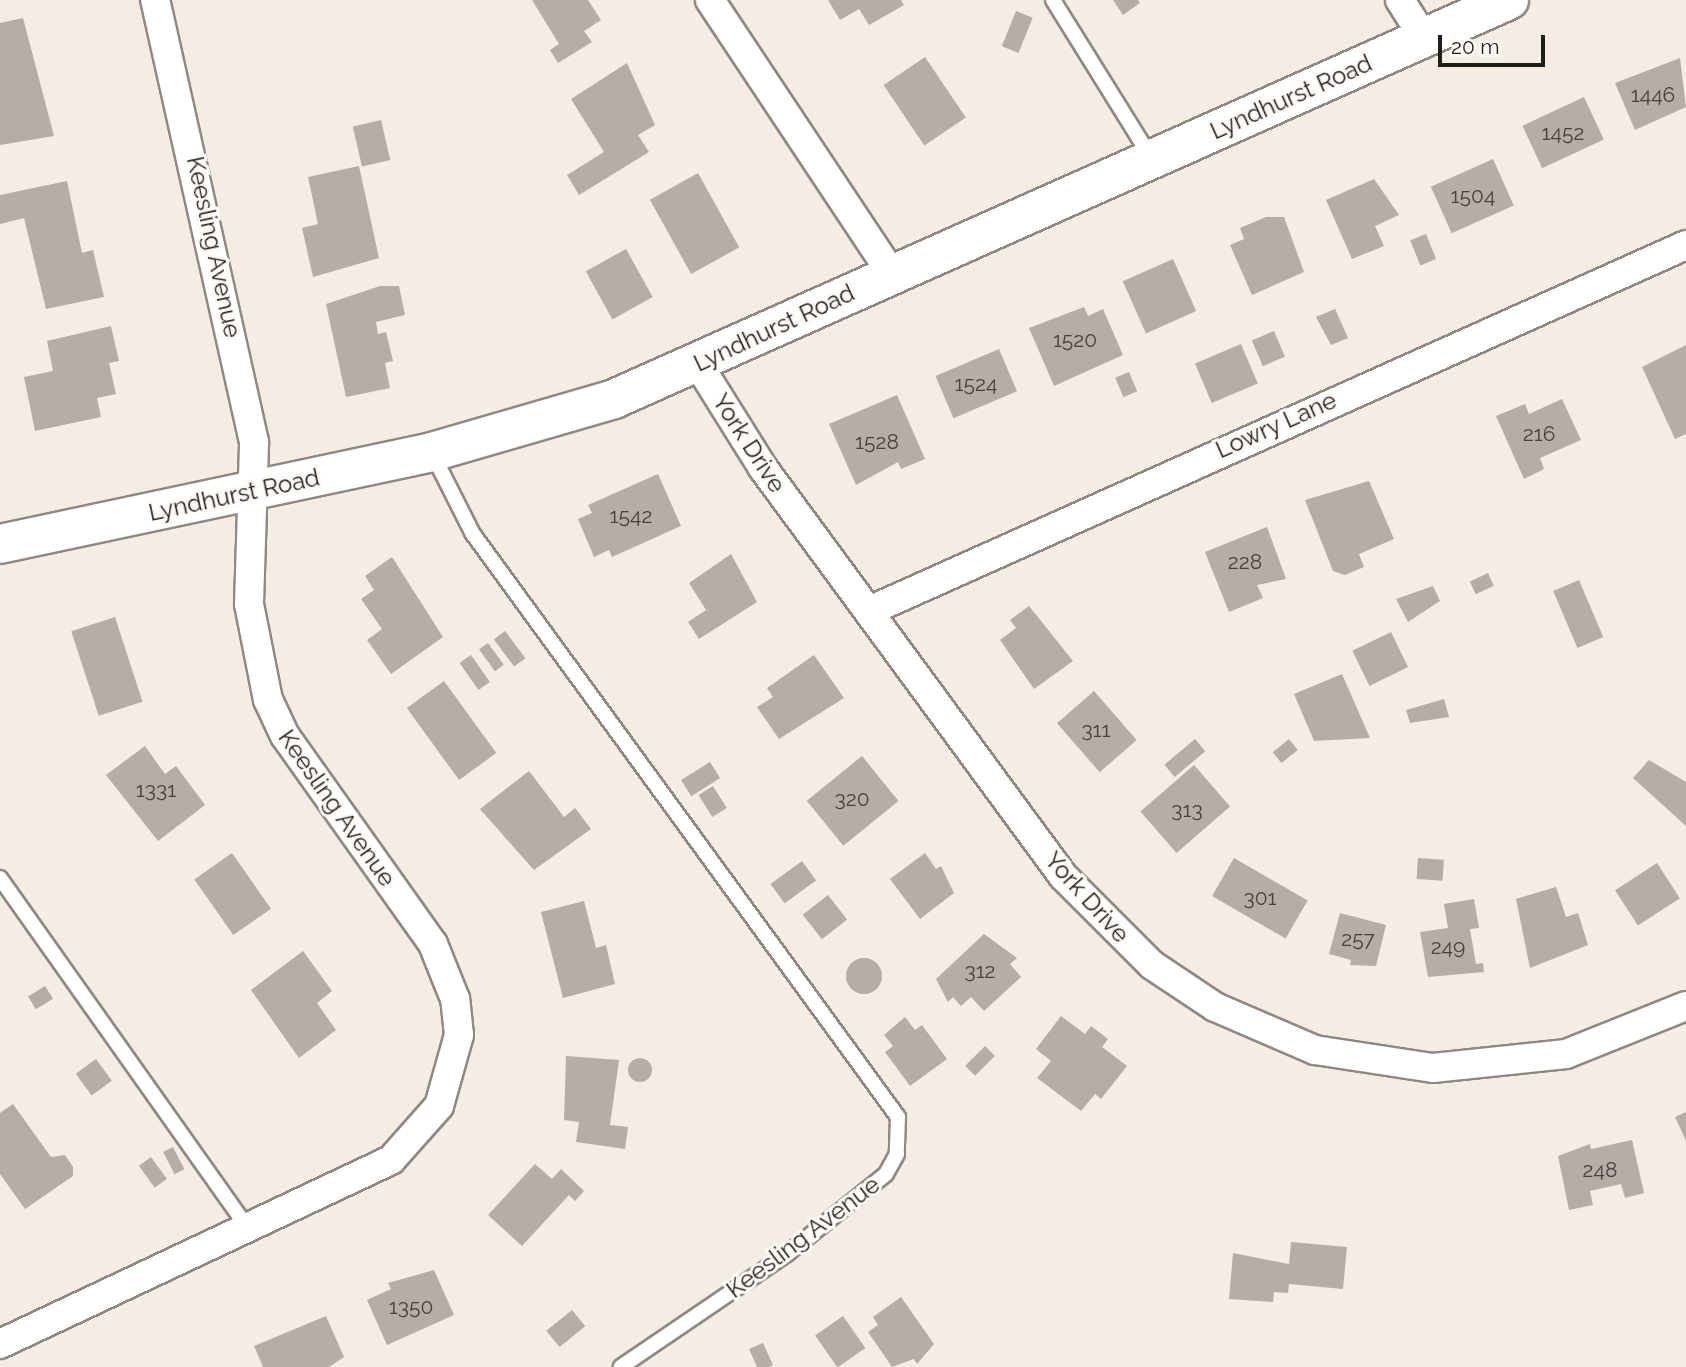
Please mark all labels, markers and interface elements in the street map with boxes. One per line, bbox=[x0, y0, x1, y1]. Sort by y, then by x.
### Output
scale bar bbox=[1441, 21, 1548, 65]
text: 20 m bbox=[1451, 34, 1499, 59]
street label: Lyndhurst Road bbox=[1206, 48, 1376, 146]
house number: 1446 bbox=[1631, 82, 1675, 108]
house number: 1452 bbox=[1542, 120, 1584, 146]
street label: Keesling Avenue bbox=[181, 153, 247, 341]
house number: 1504 bbox=[1451, 183, 1495, 209]
street label: Lyndhurst Road bbox=[689, 278, 859, 378]
house number: 1520 bbox=[1053, 327, 1097, 353]
house number: 1524 bbox=[955, 371, 997, 397]
street label: Lowry Lane bbox=[1211, 385, 1341, 465]
street label: York Drive bbox=[706, 388, 792, 498]
house number: 216 bbox=[1523, 421, 1555, 447]
house number: 1528 bbox=[855, 429, 899, 455]
street label: Lyndhurst Road bbox=[146, 463, 322, 527]
house number: 1542 bbox=[610, 503, 652, 529]
house number: 228 bbox=[1228, 549, 1262, 575]
house number: 311 bbox=[1081, 717, 1111, 743]
street label: Keesling Avenue bbox=[272, 724, 402, 892]
house number: 1331 bbox=[136, 777, 176, 803]
house number: 320 bbox=[834, 786, 870, 812]
house number: 313 bbox=[1171, 797, 1203, 823]
street label: York Drive bbox=[1039, 846, 1135, 948]
house number: 301 bbox=[1243, 885, 1277, 911]
house number: 257 bbox=[1341, 926, 1375, 952]
house number: 249 bbox=[1431, 934, 1465, 960]
house number: 312 bbox=[964, 958, 996, 984]
house number: 248 bbox=[1583, 1157, 1617, 1183]
street label: Keesling Avenue bbox=[720, 1170, 886, 1304]
house number: 1350 bbox=[389, 1294, 433, 1320]

